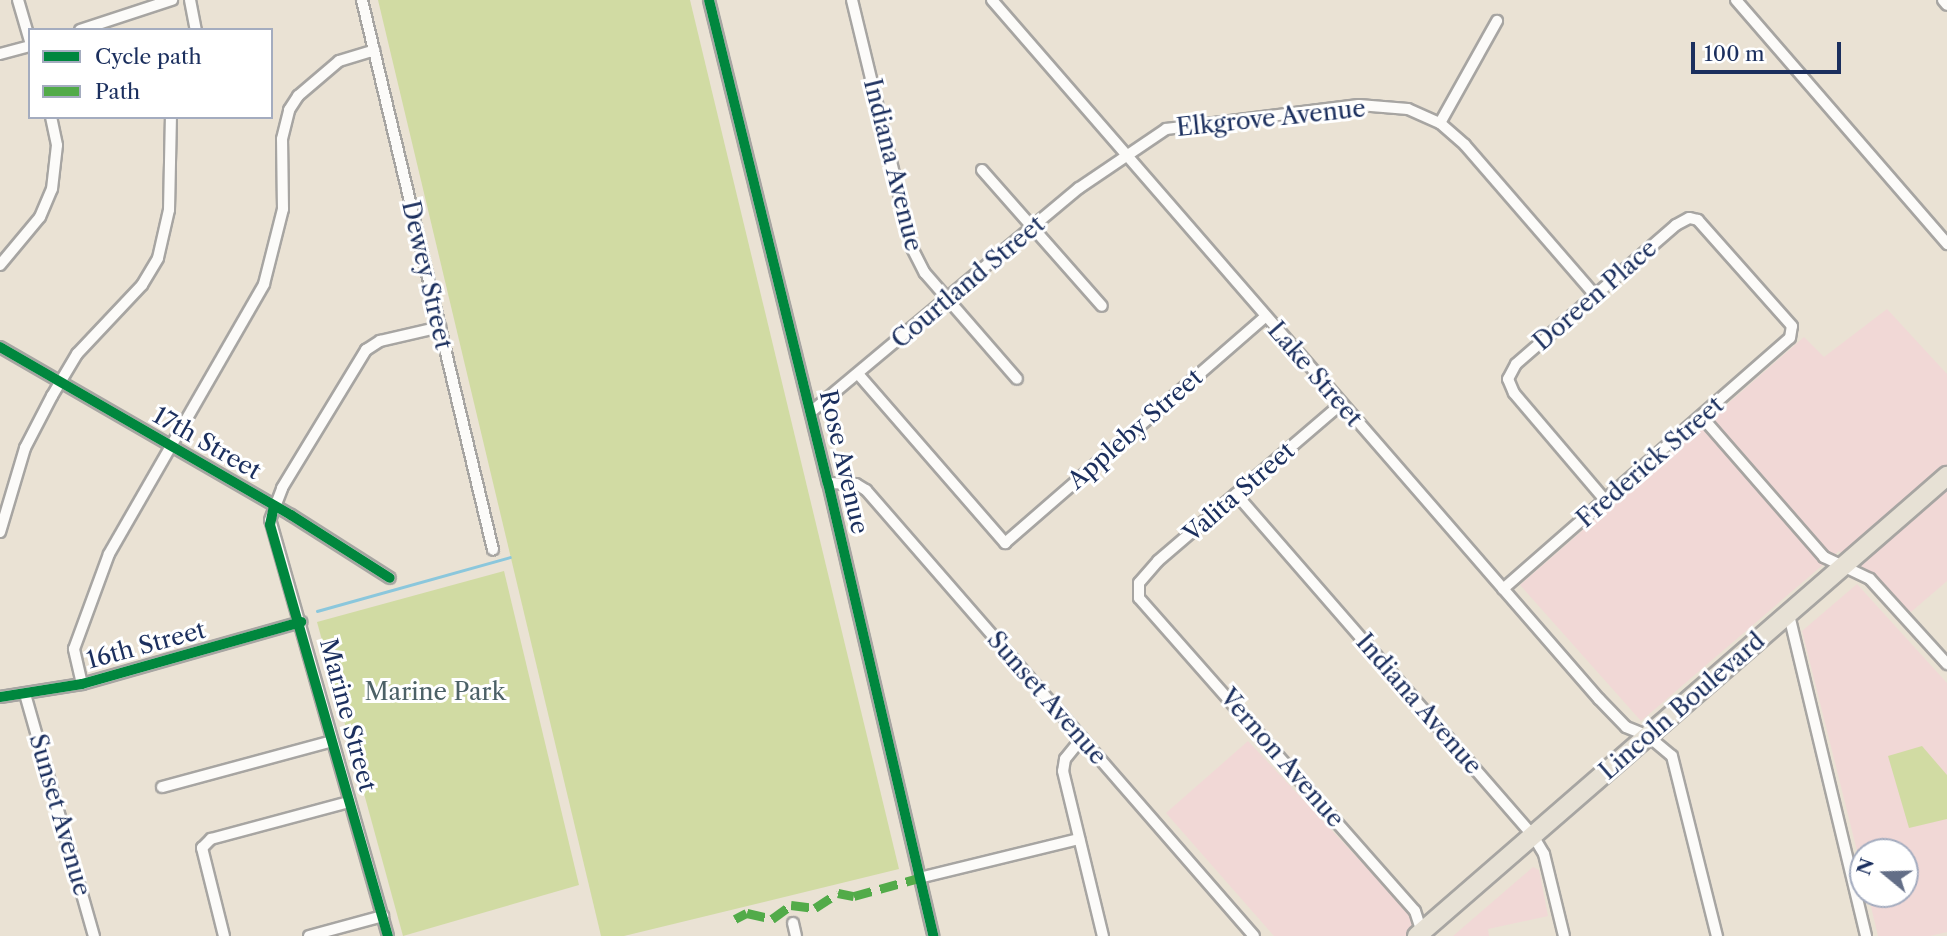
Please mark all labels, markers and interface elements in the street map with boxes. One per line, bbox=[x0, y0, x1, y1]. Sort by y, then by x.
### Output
legend bbox=[28, 28, 273, 119]
scale bar bbox=[1695, 28, 1846, 72]
text: 100 m bbox=[1704, 41, 1765, 66]
text: Cycle path bbox=[95, 44, 202, 69]
street label: Indiana Avenue bbox=[857, 75, 929, 255]
text: Path bbox=[95, 79, 140, 104]
street label: Elkgrove Avenue bbox=[1174, 94, 1368, 142]
street label: Dewey Street bbox=[396, 197, 458, 353]
street label: Courtland Street bbox=[886, 210, 1050, 354]
street label: Doreen Place bbox=[1527, 234, 1663, 356]
street label: Lake Street bbox=[1262, 316, 1368, 432]
street label: Appleby Street bbox=[1062, 362, 1208, 496]
street label: Rose Avenue bbox=[813, 387, 875, 537]
street label: Frederick Street bbox=[1571, 390, 1729, 534]
street label: 17th Street bbox=[148, 401, 266, 485]
street label: Valita Street bbox=[1178, 436, 1300, 548]
street label: 16th Street bbox=[83, 615, 209, 675]
street label: Sunset Avenue bbox=[981, 625, 1113, 771]
street label: Lincoln Boulevard bbox=[1593, 626, 1771, 786]
street label: Indiana Avenue bbox=[1350, 627, 1488, 781]
street label: Marine Street bbox=[314, 635, 382, 795]
park label: Marine Park bbox=[364, 678, 506, 706]
street label: Vernon Avenue bbox=[1214, 682, 1350, 834]
street label: Sunset Avenue bbox=[23, 730, 97, 900]
north arrow bbox=[1849, 838, 1919, 908]
text: N bbox=[1852, 855, 1879, 878]

